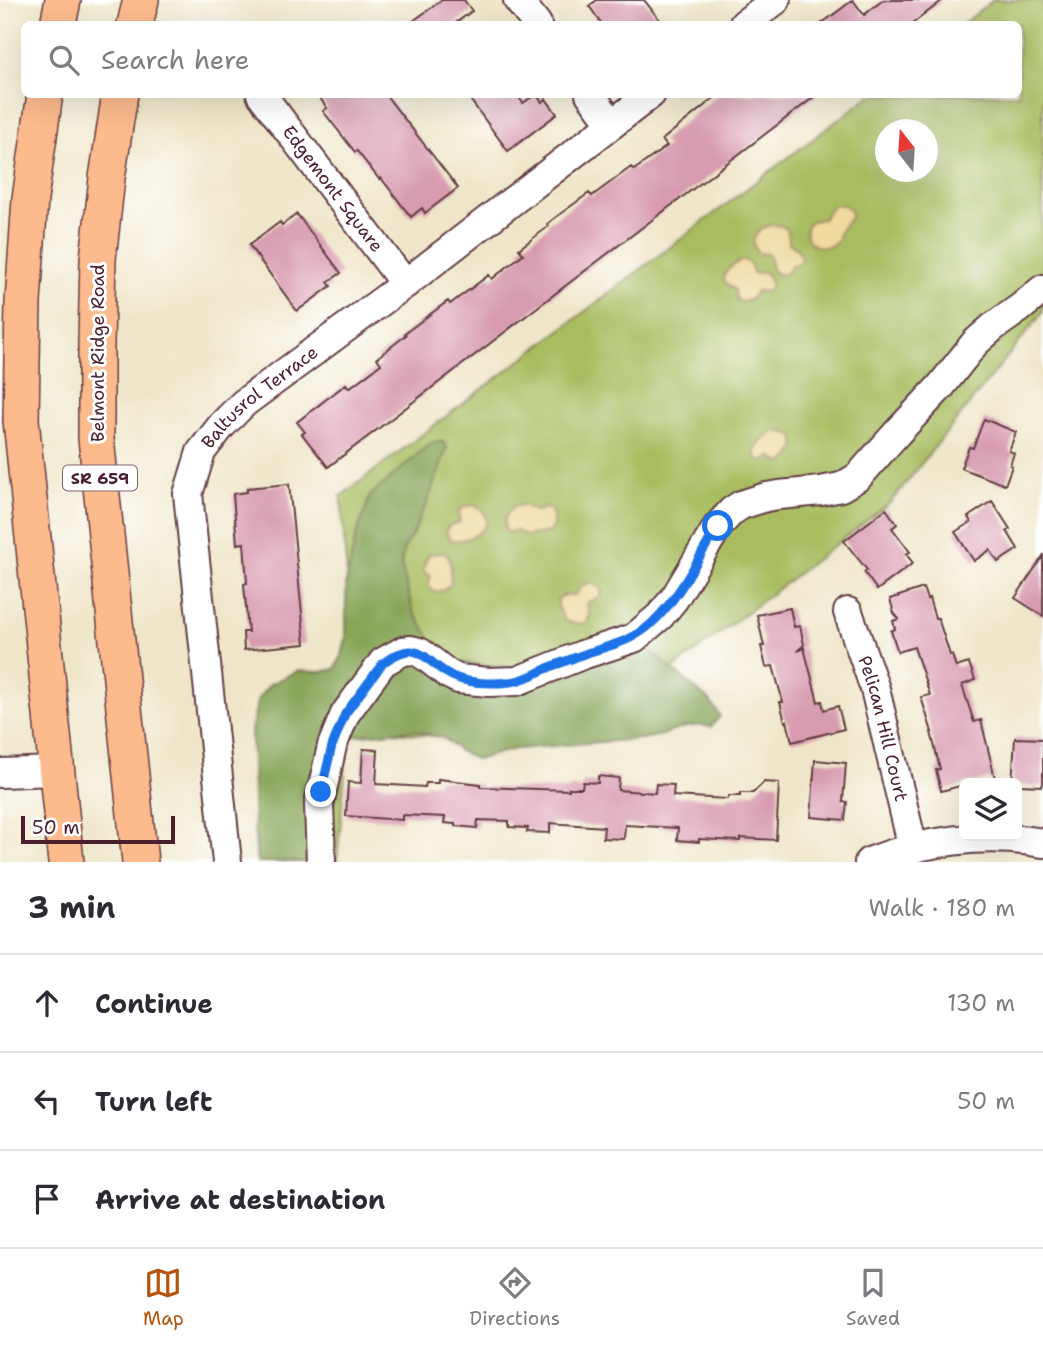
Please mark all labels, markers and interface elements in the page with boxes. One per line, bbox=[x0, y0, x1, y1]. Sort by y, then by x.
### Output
search box bbox=[21, 21, 1022, 98]
icon: search bbox=[45, 41, 83, 79]
text: Search here bbox=[101, 42, 250, 77]
north arrow bbox=[875, 119, 938, 182]
street label: Edgemont Square bbox=[277, 121, 389, 257]
street label: Belmont Ridge Road bbox=[86, 264, 110, 442]
street label: Baltusrol Terrace bbox=[196, 340, 323, 454]
road number: SR 659 bbox=[63, 466, 137, 491]
route start bbox=[702, 510, 733, 541]
street label: Pelican Hill Court bbox=[852, 653, 913, 804]
route end bbox=[305, 776, 336, 807]
map controls bbox=[959, 778, 1022, 841]
button: layers bbox=[959, 778, 1022, 841]
scale bar bbox=[21, 813, 175, 845]
text: 50 m bbox=[32, 815, 80, 840]
text: 3 min bbox=[28, 887, 115, 928]
text: Walk · 180 m bbox=[869, 893, 1015, 923]
icon: ahead bbox=[28, 984, 66, 1022]
text: Continue bbox=[95, 986, 213, 1021]
text: 130 m bbox=[947, 988, 1015, 1018]
icon: left bbox=[28, 1082, 66, 1120]
text: Turn left bbox=[95, 1084, 212, 1119]
text: 50 m bbox=[957, 1086, 1015, 1116]
icon: arrive bbox=[28, 1180, 66, 1218]
text: Arrive at destination bbox=[95, 1182, 385, 1217]
tab: Map bbox=[143, 1264, 184, 1331]
tab: Directions bbox=[470, 1264, 560, 1331]
tab: Saved bbox=[846, 1264, 900, 1331]

